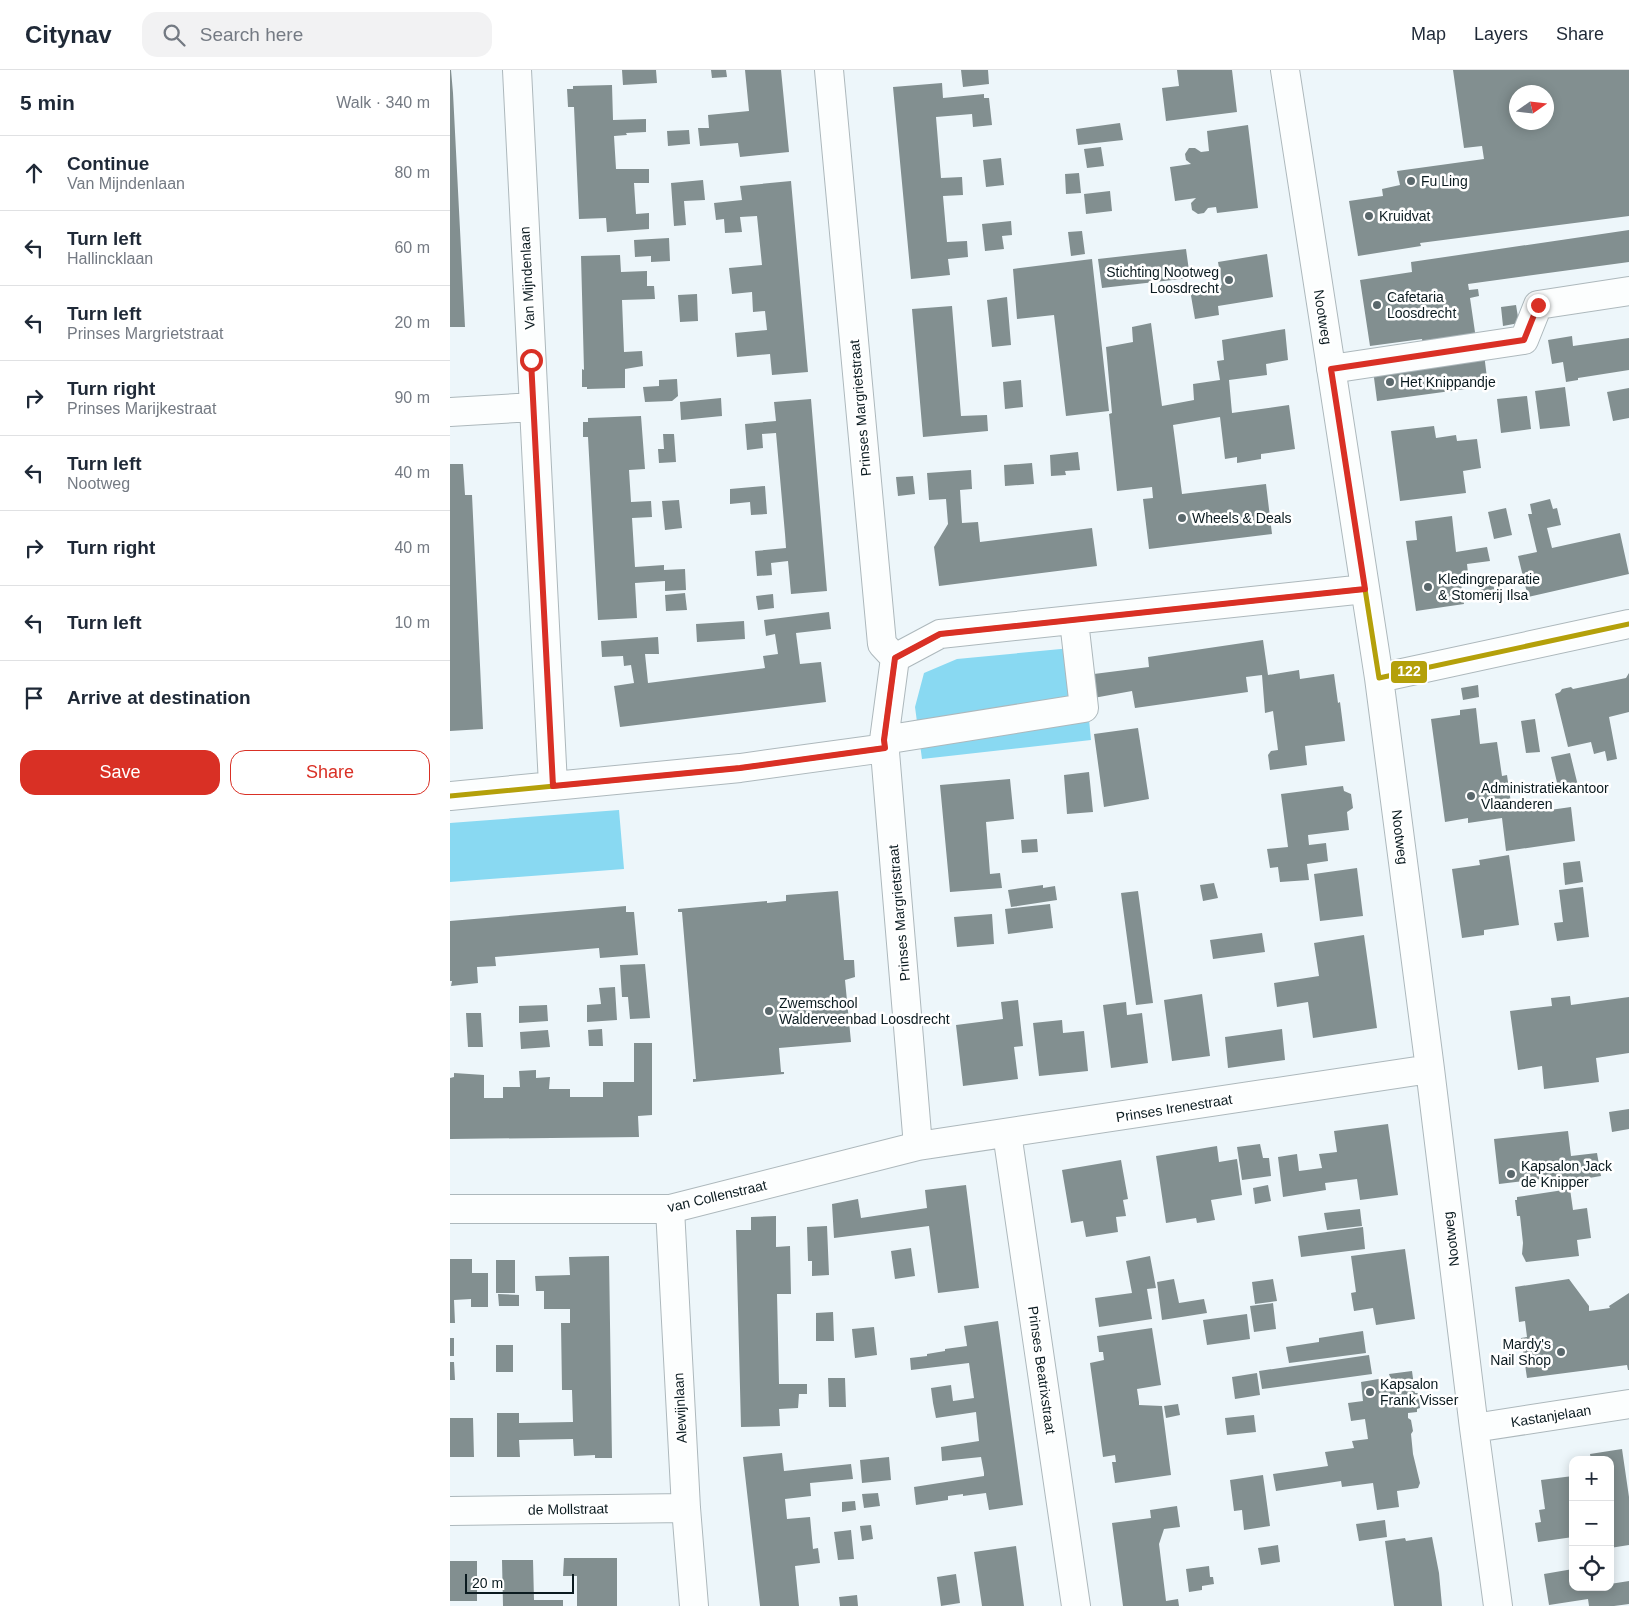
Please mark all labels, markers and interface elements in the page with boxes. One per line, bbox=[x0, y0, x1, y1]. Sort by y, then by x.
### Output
search box bbox=[142, 12, 492, 57]
text: Citynav bbox=[25, 21, 112, 48]
icon: search bbox=[160, 21, 188, 49]
text: Search here bbox=[200, 24, 303, 45]
text: Map bbox=[1411, 24, 1446, 44]
text: Layers bbox=[1474, 24, 1528, 44]
text: Share bbox=[1556, 24, 1604, 44]
north arrow bbox=[1509, 85, 1554, 130]
text: 5 min bbox=[20, 91, 75, 114]
text: Walk · 340 m bbox=[336, 94, 430, 111]
text: Continue bbox=[67, 153, 149, 174]
icon: ahead bbox=[20, 159, 48, 187]
text: 80 m bbox=[394, 164, 430, 181]
place label: Fu Ling bbox=[1421, 173, 1468, 189]
text: Van Mijndenlaan bbox=[67, 175, 185, 192]
marker: Fu Ling bbox=[1405, 175, 1417, 187]
place label: Kruidvat bbox=[1379, 208, 1430, 224]
marker: Kruidvat bbox=[1363, 210, 1375, 222]
street label: Van Mijndenlaan bbox=[516, 226, 538, 330]
text: Turn left bbox=[67, 228, 142, 249]
icon: left bbox=[20, 234, 48, 262]
text: 60 m bbox=[394, 239, 430, 256]
text: Hallincklaan bbox=[67, 250, 153, 267]
place label: Stichting Nootweg Loosdrecht bbox=[1106, 264, 1219, 296]
marker: Stichting Nootweg Loosdrecht bbox=[1223, 274, 1235, 286]
street label: Nootweg bbox=[1311, 288, 1335, 346]
place label: Cafetaria Loosdrecht bbox=[1387, 289, 1456, 321]
route end bbox=[1527, 294, 1550, 317]
marker: Cafetaria Loosdrecht bbox=[1371, 299, 1383, 311]
text: Turn left bbox=[67, 303, 142, 324]
icon: left bbox=[20, 309, 48, 337]
text: 20 m bbox=[394, 314, 430, 331]
text: Prinses Margrietstraat bbox=[67, 325, 224, 342]
street label: Prinses Margrietstraat bbox=[846, 339, 874, 477]
route start bbox=[520, 349, 543, 372]
place label: Het Knippandje bbox=[1400, 374, 1496, 390]
marker: Het Knippandje bbox=[1384, 376, 1396, 388]
text: Turn right bbox=[67, 378, 155, 399]
icon: right bbox=[20, 384, 48, 412]
text: 90 m bbox=[394, 389, 430, 406]
text: Prinses Marijkestraat bbox=[67, 400, 216, 417]
text: Turn left bbox=[67, 453, 142, 474]
icon: left bbox=[20, 459, 48, 487]
text: 40 m bbox=[394, 464, 430, 481]
text: Nootweg bbox=[67, 475, 130, 492]
place label: Wheels & Deals bbox=[1192, 510, 1292, 526]
marker: Wheels & Deals bbox=[1176, 512, 1188, 524]
icon: right bbox=[20, 534, 48, 562]
text: Turn right bbox=[67, 537, 155, 558]
text: 40 m bbox=[394, 539, 430, 556]
place label: Kledingreparatie & Stomerij Ilsa bbox=[1438, 571, 1540, 603]
marker: Kledingreparatie & Stomerij Ilsa bbox=[1422, 581, 1434, 593]
icon: left bbox=[20, 609, 48, 637]
text: Turn left bbox=[67, 612, 142, 633]
text: 10 m bbox=[394, 614, 430, 631]
line badge: 122 bbox=[1390, 660, 1428, 684]
text: 122 bbox=[1397, 663, 1421, 679]
icon: arrive bbox=[20, 684, 48, 712]
text: Arrive at destination bbox=[67, 687, 251, 708]
button: Save bbox=[20, 750, 220, 795]
button: Share bbox=[230, 750, 430, 795]
place label: Administratiekantoor Vlaanderen bbox=[1481, 780, 1609, 812]
marker: Administratiekantoor Vlaanderen bbox=[1465, 790, 1477, 802]
street label: Nootweg bbox=[1389, 809, 1411, 865]
street label: Prinses Margrietstraat bbox=[885, 844, 913, 982]
place label: Zwemschool Walderveenbad Loosdrecht bbox=[779, 995, 950, 1027]
marker: Zwemschool Walderveenbad Loosdrecht bbox=[763, 1005, 775, 1017]
street label: Prinses Irenestraat bbox=[1115, 1091, 1233, 1125]
place label: Kapsalon Jack de Knipper bbox=[1521, 1158, 1613, 1190]
marker: Kapsalon Jack de Knipper bbox=[1505, 1168, 1517, 1180]
street label: van Collenstraat bbox=[666, 1177, 768, 1215]
street label: Nootweg bbox=[1440, 1211, 1462, 1267]
street label: Prinses Beatrixstraat bbox=[1025, 1305, 1059, 1435]
place label: Mardy's Nail Shop bbox=[1490, 1336, 1551, 1368]
marker: Mardy's Nail Shop bbox=[1555, 1346, 1567, 1358]
street label: Alewijnlaan bbox=[670, 1372, 690, 1444]
place label: Kapsalon Frank Visser bbox=[1380, 1376, 1459, 1408]
marker: Kapsalon Frank Visser bbox=[1364, 1386, 1376, 1398]
street label: Kastanjelaan bbox=[1510, 1402, 1592, 1430]
map controls bbox=[1569, 1456, 1614, 1591]
button: + bbox=[1569, 1456, 1614, 1501]
street label: de Mollstraat bbox=[528, 1500, 608, 1518]
button: − bbox=[1569, 1501, 1614, 1546]
button: locate bbox=[1569, 1546, 1614, 1591]
scale bar bbox=[465, 1571, 574, 1594]
text: 20 m bbox=[472, 1575, 503, 1591]

